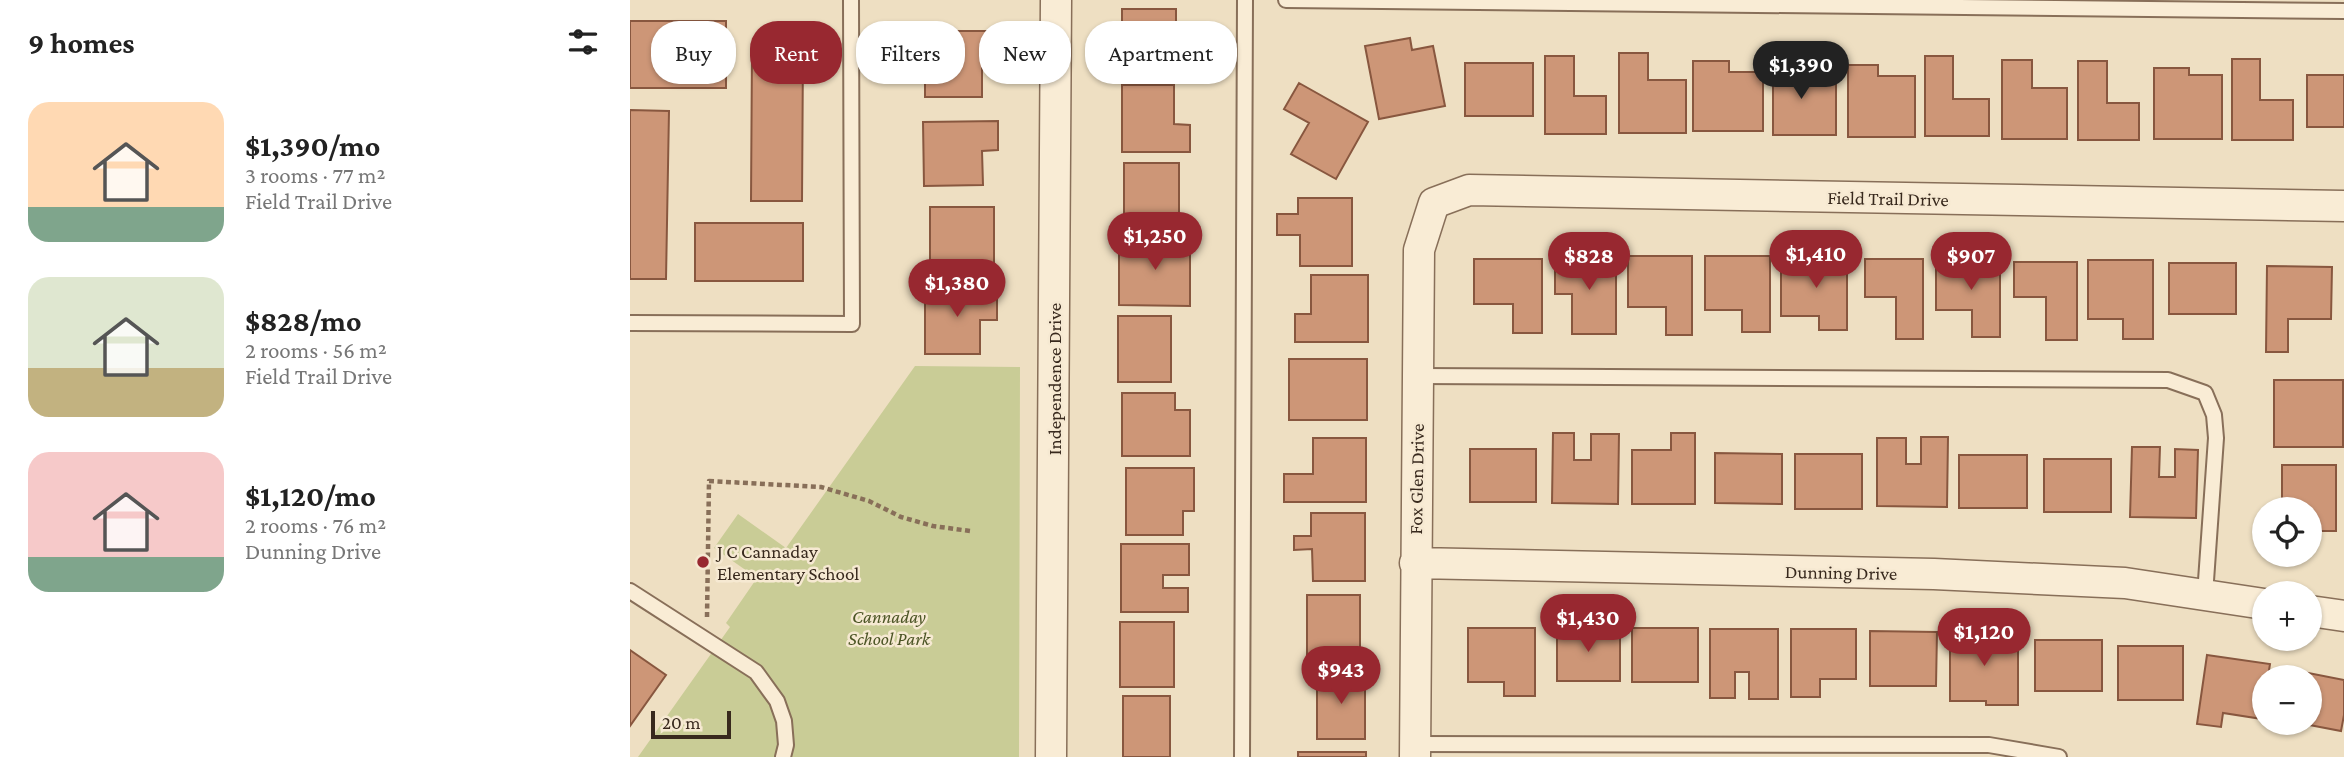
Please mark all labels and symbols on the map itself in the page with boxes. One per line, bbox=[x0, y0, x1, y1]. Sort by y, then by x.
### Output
pin: $1,390 bbox=[1744, 42, 1858, 101]
street label: Field Trail Drive bbox=[1827, 187, 1949, 210]
pin: $1,250 bbox=[1098, 212, 1212, 272]
pin: $1,410 bbox=[1759, 230, 1873, 290]
pin: $828 bbox=[1548, 232, 1630, 292]
pin: $907 bbox=[1930, 232, 2012, 292]
pin: $1,380 bbox=[900, 260, 1014, 319]
street label: Independence Drive bbox=[1044, 303, 1065, 455]
street label: Fox Glen Drive bbox=[1405, 423, 1428, 535]
place label: J C Cannaday Elementary School bbox=[715, 541, 859, 584]
marker: J C Cannaday Elementary School bbox=[695, 554, 711, 570]
street label: Dunning Drive bbox=[1785, 561, 1897, 584]
pin: $1,430 bbox=[1531, 594, 1645, 654]
park label: Cannaday School Park bbox=[848, 606, 931, 649]
pin: $1,120 bbox=[1927, 608, 2041, 668]
pin: $943 bbox=[1300, 646, 1382, 706]
scale bar bbox=[651, 708, 732, 740]

